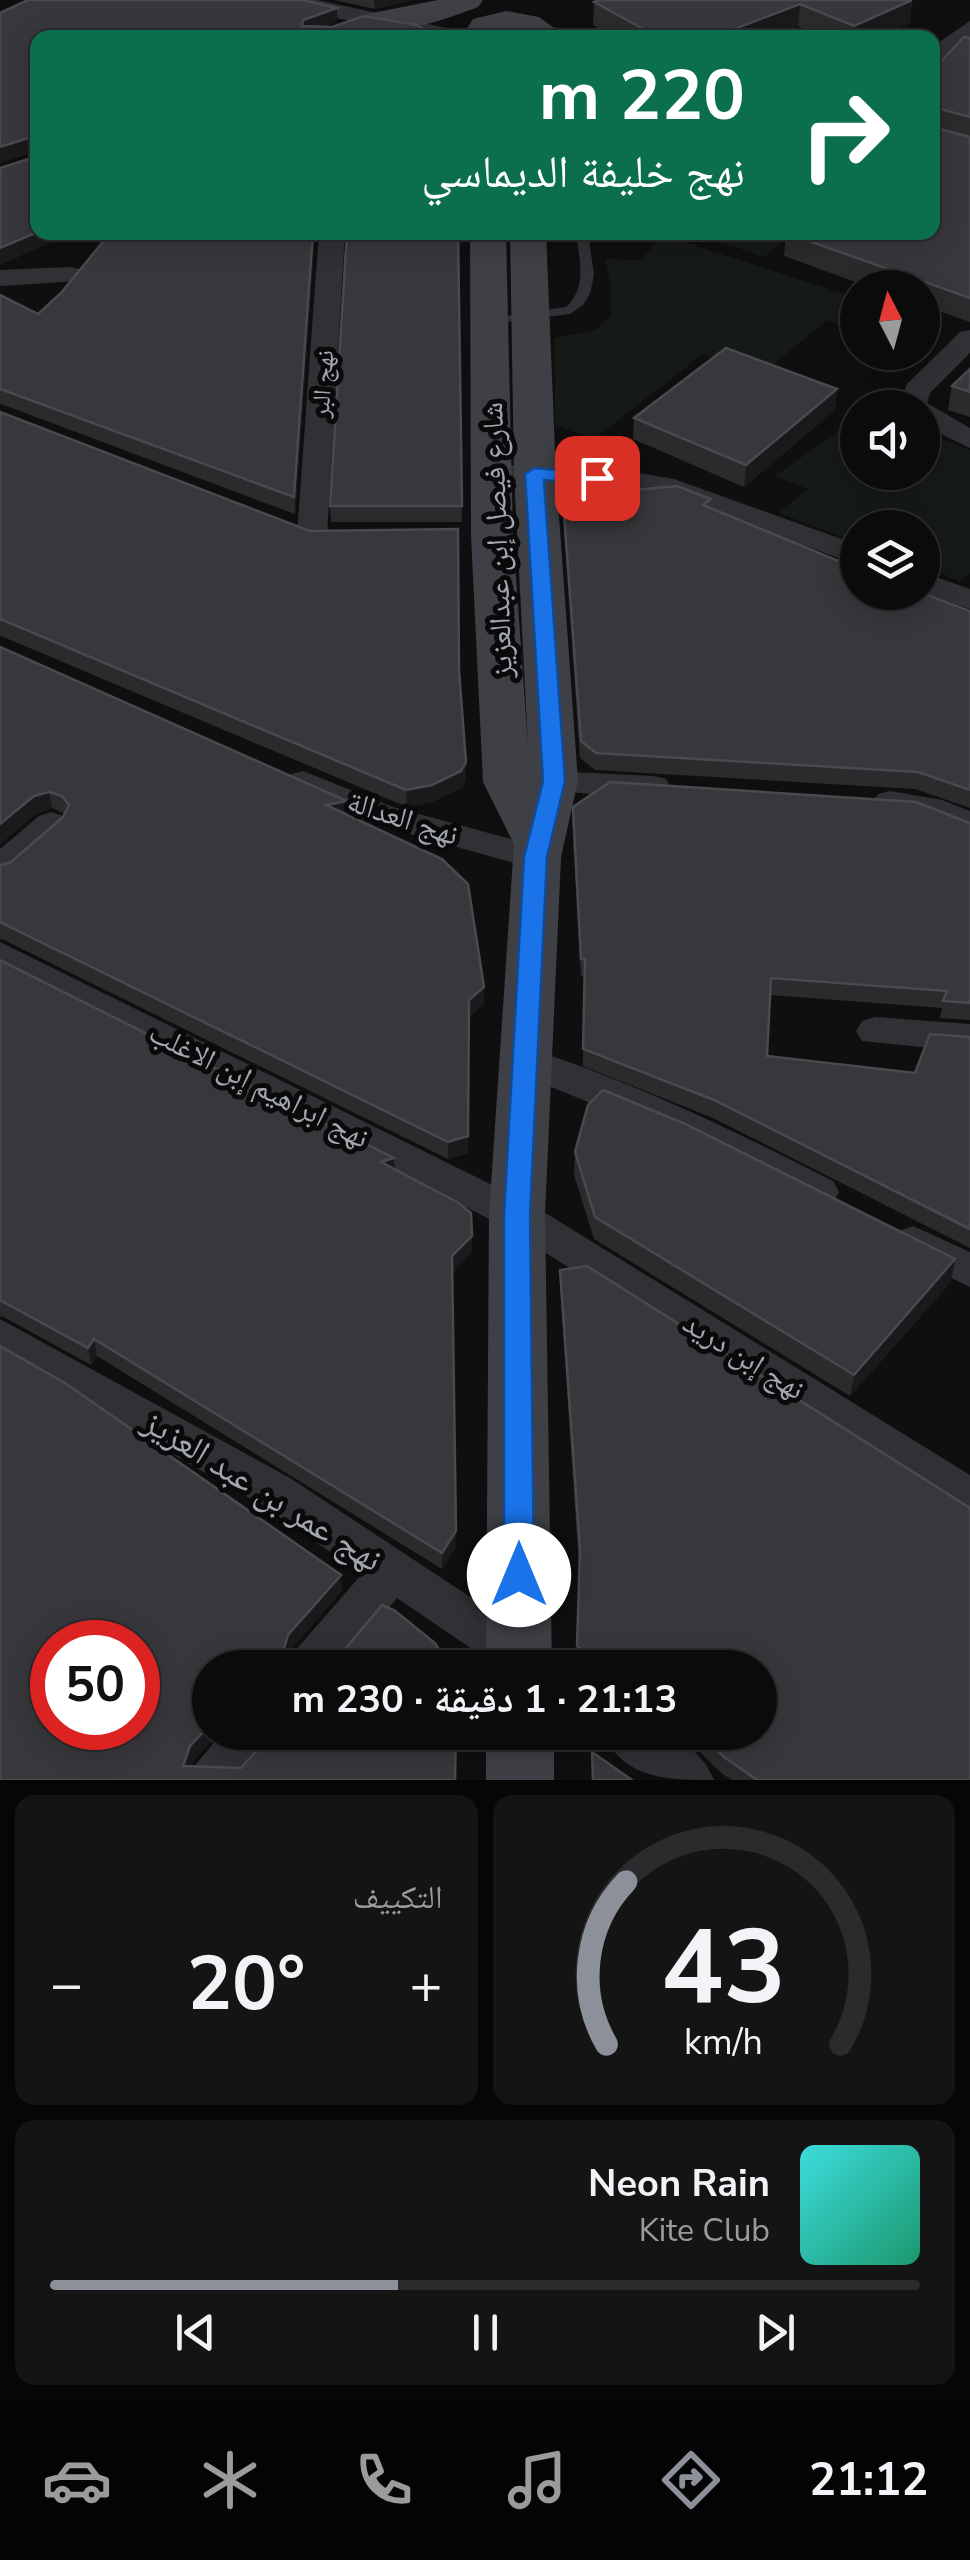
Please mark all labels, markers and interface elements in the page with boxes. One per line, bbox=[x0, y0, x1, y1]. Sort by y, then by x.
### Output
text: 220 m bbox=[539, 48, 745, 144]
icon: right bbox=[780, 70, 910, 200]
text: نهج خليفة الديماسي bbox=[421, 142, 745, 203]
north arrow bbox=[840, 270, 940, 370]
map controls bbox=[840, 270, 940, 610]
street label: نهج البر bbox=[304, 349, 342, 420]
button: sound bbox=[840, 390, 940, 490]
street label: شارع فيصل إبن عبدالعزيز bbox=[472, 401, 523, 680]
pin bbox=[555, 436, 640, 521]
icon: arrive bbox=[570, 451, 625, 506]
button: layers bbox=[840, 510, 940, 610]
street label: نهج العدالة bbox=[342, 781, 464, 856]
street label: نهج ابراهيم إبن الاغلب bbox=[142, 1012, 376, 1159]
street label: نهج إبن دريد bbox=[675, 1303, 812, 1410]
street label: نهج عمر بن عبد العزيز bbox=[133, 1397, 391, 1583]
position arrow bbox=[467, 1523, 571, 1627]
speed limit sign: 50 bbox=[30, 1620, 160, 1750]
text: 21:13 · 1 دقيقة · 230 m bbox=[292, 1674, 677, 1725]
text: التكييف bbox=[353, 1876, 443, 1919]
text: 43 bbox=[661, 1897, 786, 2039]
text: 20° bbox=[187, 1933, 305, 2035]
text: − bbox=[50, 1947, 83, 2022]
text: + bbox=[409, 1947, 443, 2022]
text: km/h bbox=[684, 2018, 763, 2067]
text: Neon Rain bbox=[588, 2158, 770, 2209]
text: Kite Club bbox=[639, 2209, 770, 2252]
icon: previous bbox=[168, 2305, 223, 2360]
icon: pause bbox=[458, 2305, 513, 2360]
icon: next bbox=[748, 2305, 803, 2360]
icon: car bbox=[42, 2445, 112, 2515]
icon: climate bbox=[195, 2445, 265, 2515]
icon: phone bbox=[349, 2445, 419, 2515]
icon: music bbox=[502, 2445, 572, 2515]
icon: directions bbox=[656, 2445, 726, 2515]
text: 21:12 bbox=[809, 2450, 928, 2511]

